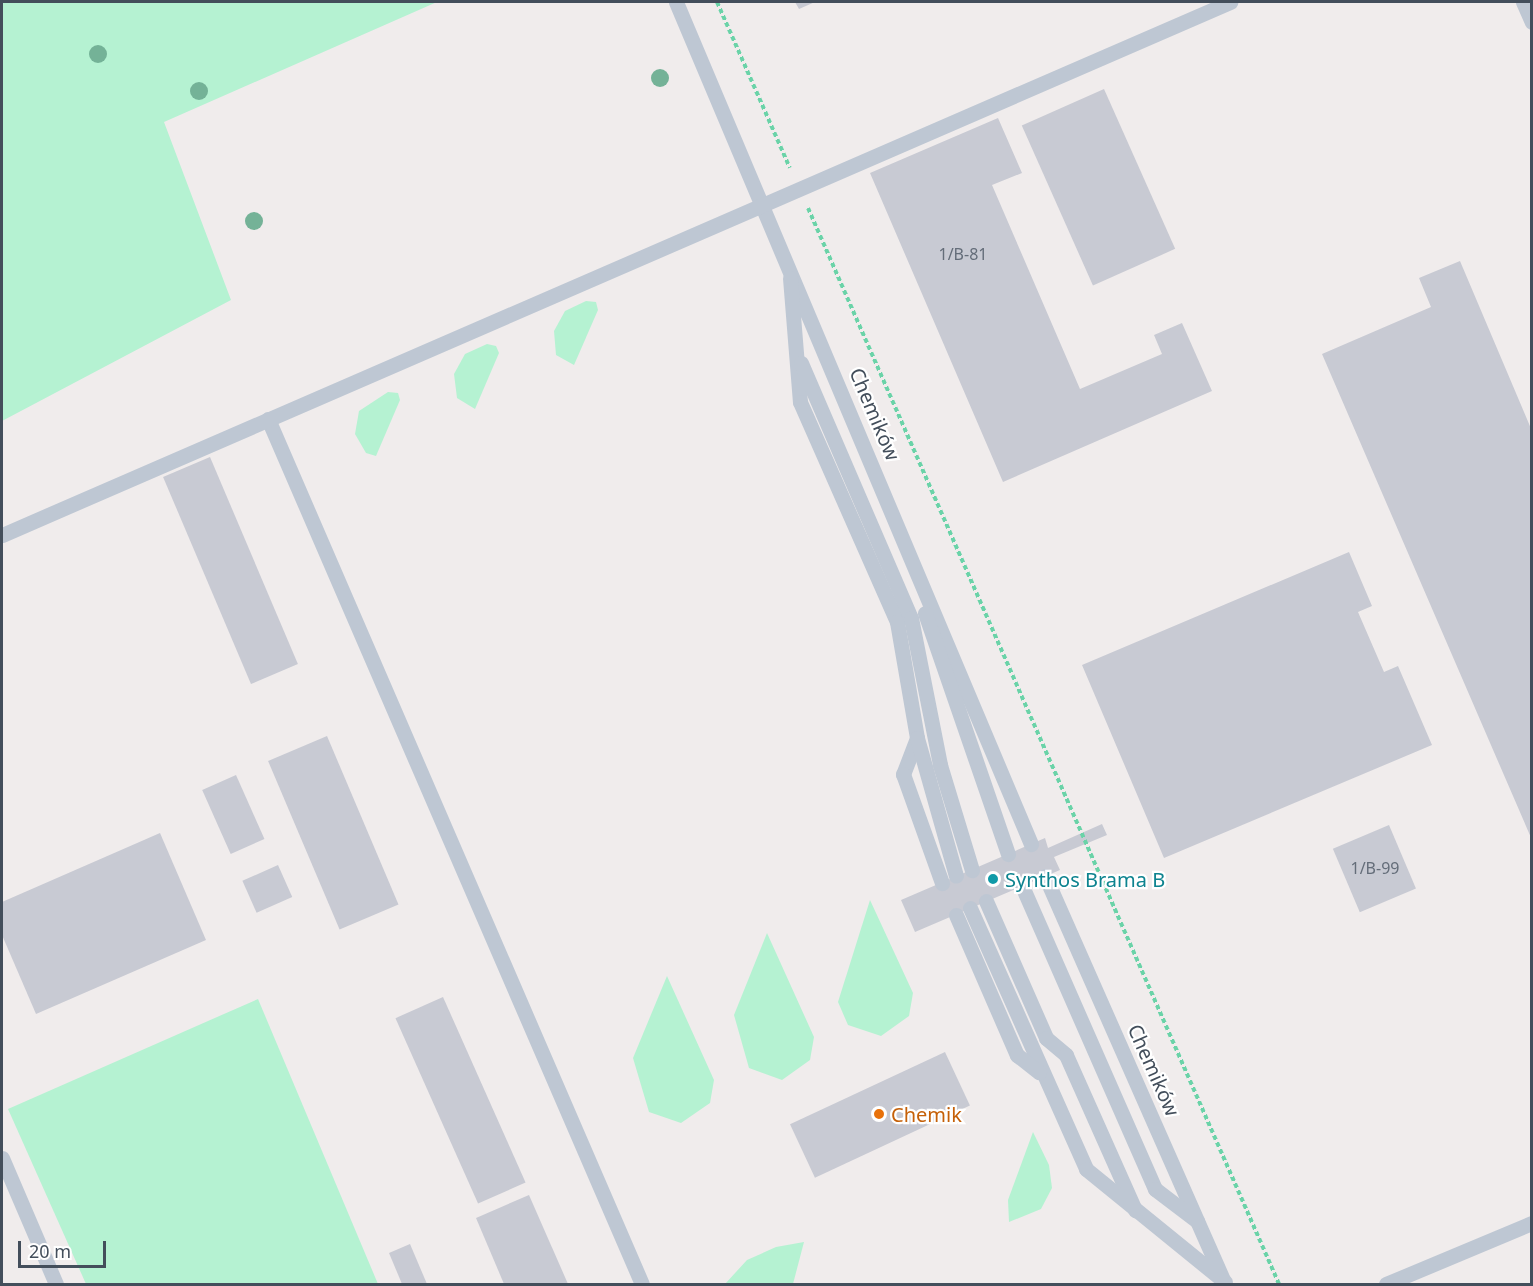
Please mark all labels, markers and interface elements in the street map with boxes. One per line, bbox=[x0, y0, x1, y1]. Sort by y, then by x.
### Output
house number: 1/B-81 bbox=[939, 244, 987, 264]
street label: Chemików bbox=[845, 364, 905, 464]
house number: 1/B-99 bbox=[1351, 858, 1399, 878]
place label: Synthos Brama B bbox=[1005, 867, 1165, 891]
marker: Synthos Brama B bbox=[986, 872, 1000, 886]
street label: Chemików bbox=[1123, 1020, 1185, 1120]
place label: Chemik bbox=[891, 1102, 962, 1126]
marker: Chemik bbox=[872, 1107, 886, 1121]
scale bar bbox=[21, 1229, 110, 1267]
text: 20 m bbox=[29, 1239, 71, 1263]

